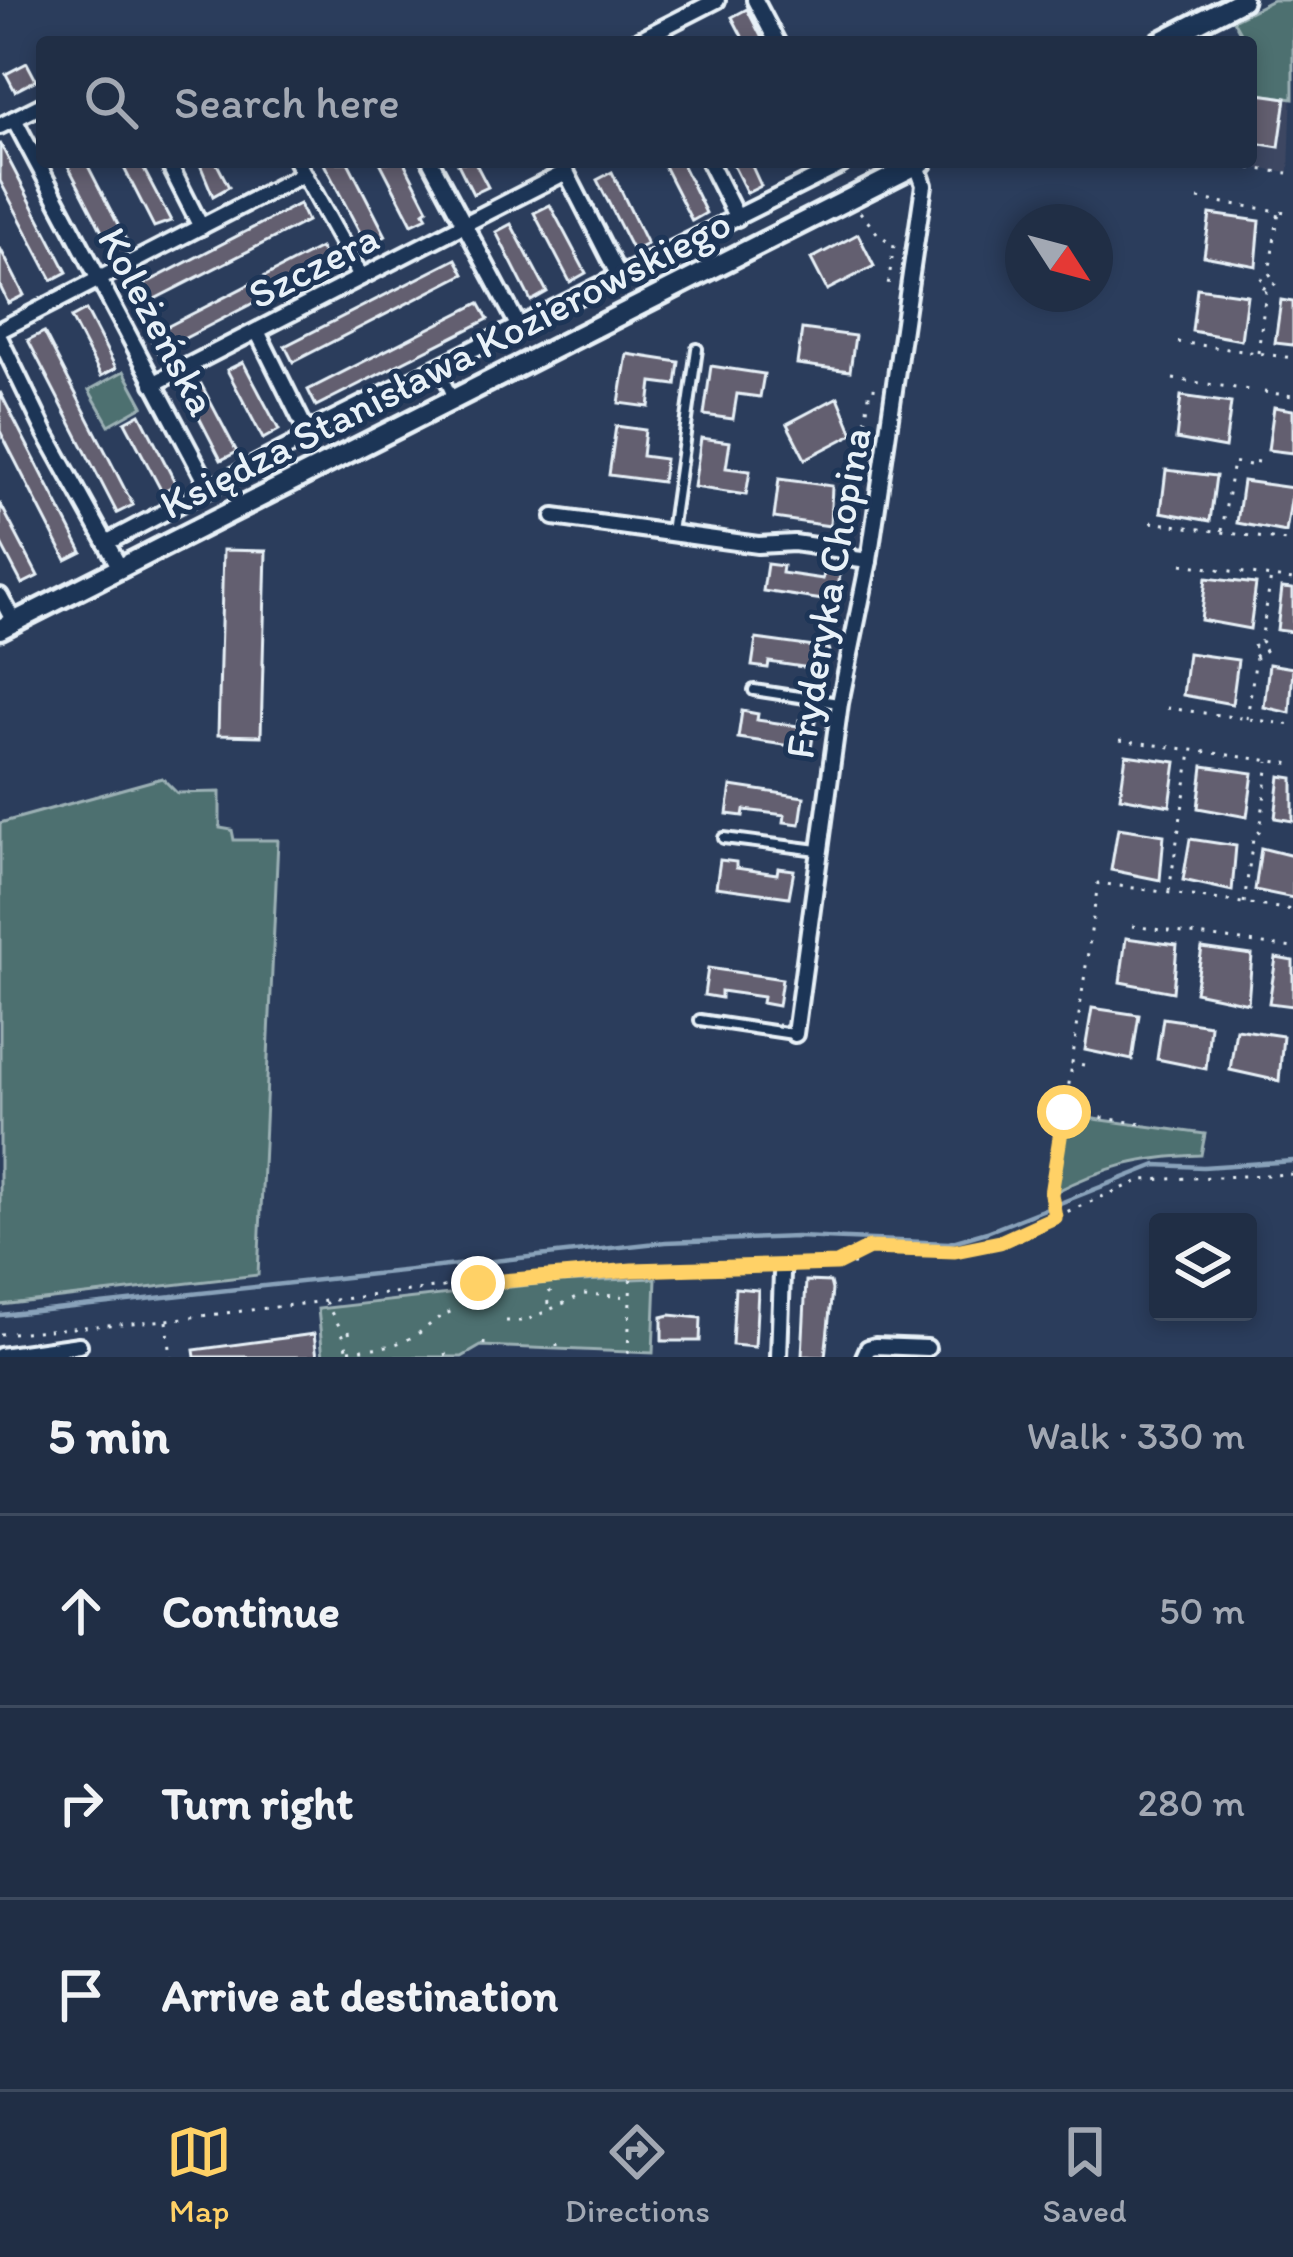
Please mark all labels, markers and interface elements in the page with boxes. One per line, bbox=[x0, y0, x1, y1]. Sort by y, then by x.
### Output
search box bbox=[36, 36, 1257, 168]
icon: search bbox=[78, 69, 144, 135]
text: Search here bbox=[174, 75, 400, 129]
street label: Księdza Stanisława Kozierowskiego bbox=[151, 197, 739, 530]
north arrow bbox=[1005, 204, 1113, 312]
street label: Szczera bbox=[240, 211, 387, 320]
street label: Koleżeńska bbox=[87, 218, 228, 424]
street label: Fryderyka Chopina bbox=[773, 423, 882, 763]
route start bbox=[1037, 1085, 1091, 1139]
map controls bbox=[1149, 1213, 1257, 1321]
button: layers bbox=[1149, 1213, 1257, 1321]
route end bbox=[451, 1256, 505, 1310]
text: 5 min bbox=[48, 1405, 169, 1466]
text: Walk · 330 m bbox=[1027, 1412, 1245, 1459]
icon: ahead bbox=[48, 1578, 114, 1644]
text: Continue bbox=[162, 1584, 340, 1638]
text: 50 m bbox=[1159, 1587, 1245, 1634]
icon: right bbox=[48, 1770, 114, 1836]
text: Turn right bbox=[162, 1776, 353, 1830]
text: 280 m bbox=[1138, 1779, 1245, 1826]
icon: arrive bbox=[48, 1962, 114, 2028]
text: Arrive at destination bbox=[162, 1968, 558, 2022]
tab: Map bbox=[166, 2119, 232, 2230]
tab: Directions bbox=[565, 2119, 710, 2230]
tab: Saved bbox=[1043, 2119, 1127, 2230]

